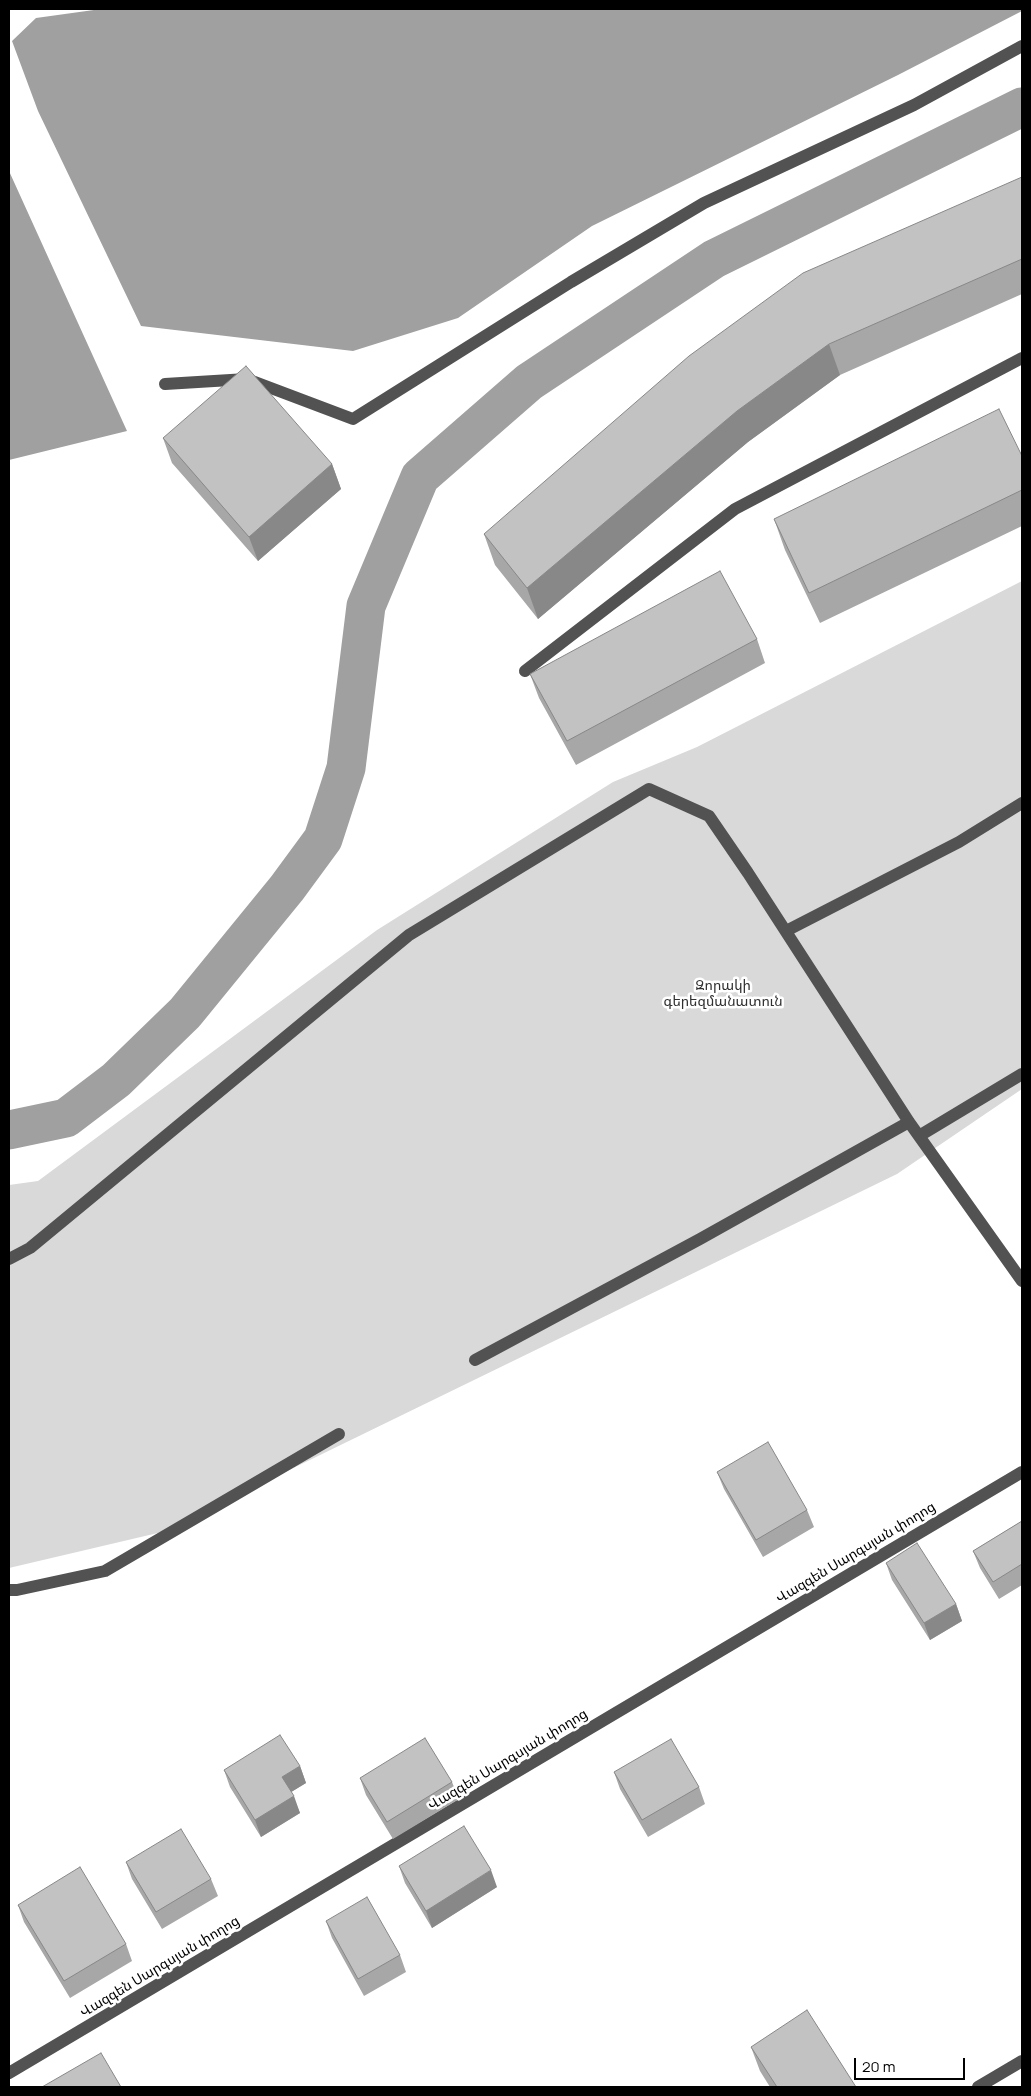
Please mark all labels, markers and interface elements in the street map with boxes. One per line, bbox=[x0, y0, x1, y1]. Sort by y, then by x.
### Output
park label: Զորակի գերեզմանատուն bbox=[663, 978, 783, 1010]
street label: Վազգեն Սարգսյան փողոց bbox=[773, 1499, 939, 1607]
street label: Վազգեն Սարգսյան փողոց bbox=[425, 1706, 591, 1814]
street label: Վազգեն Սարգսյան փողոց bbox=[77, 1913, 243, 2021]
scale bar bbox=[856, 2048, 967, 2080]
text: 20 m bbox=[862, 2056, 895, 2077]

